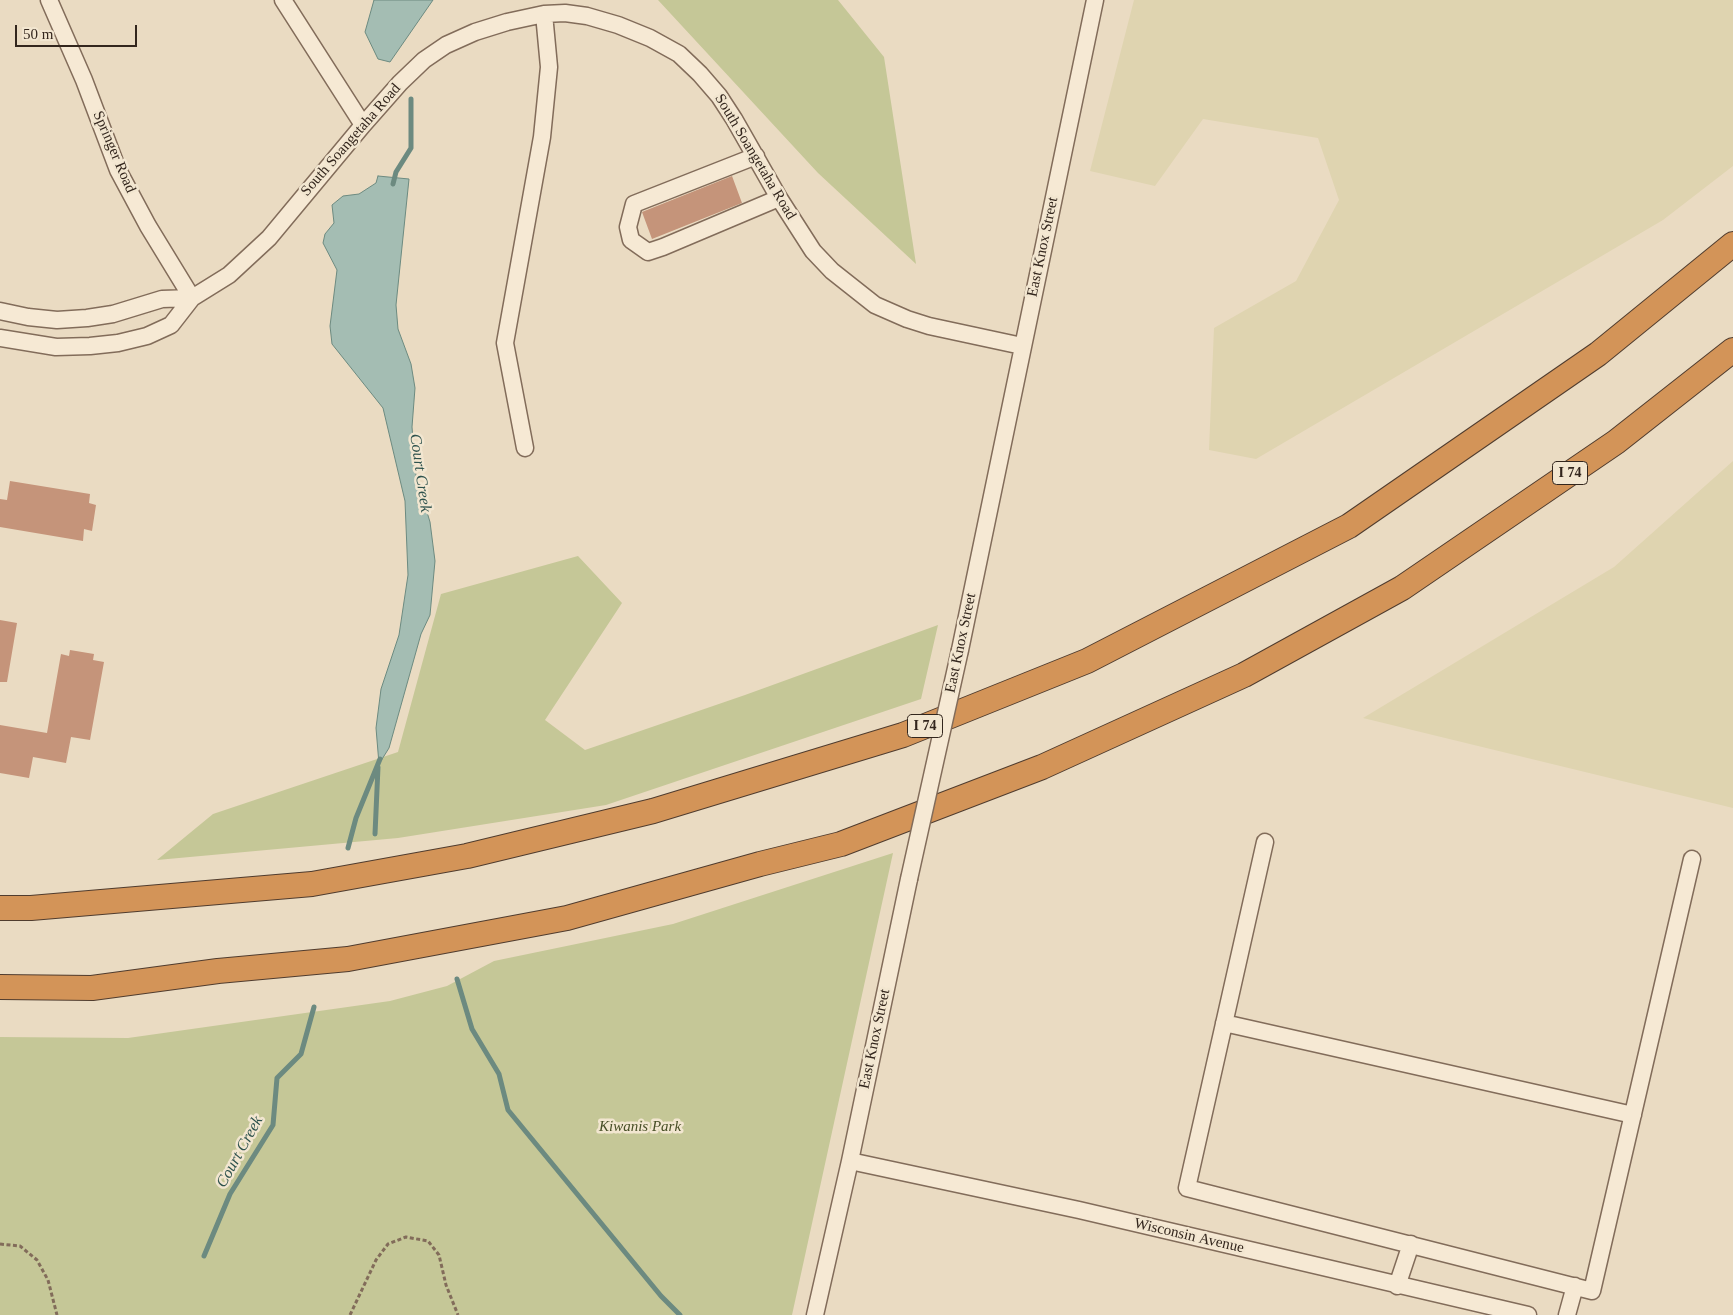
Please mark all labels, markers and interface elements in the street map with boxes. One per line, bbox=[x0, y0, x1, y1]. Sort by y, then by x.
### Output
scale bar bbox=[18, 15, 140, 47]
text: 50 m bbox=[23, 26, 53, 42]
street label: South Soangetaha Road bbox=[297, 80, 405, 200]
street label: South Soangetaha Road bbox=[710, 91, 800, 223]
street label: Springer Road bbox=[89, 108, 139, 196]
street label: East Knox Street bbox=[1024, 195, 1062, 299]
water label: Court Creek bbox=[405, 433, 435, 513]
road number: I 74 bbox=[1552, 462, 1588, 484]
street label: East Knox Street bbox=[942, 591, 980, 695]
road number: I 74 bbox=[908, 714, 942, 738]
street label: East Knox Street bbox=[856, 987, 894, 1091]
water label: Court Creek bbox=[212, 1113, 268, 1191]
park label: Kiwanis Park bbox=[599, 1118, 681, 1136]
street label: Wisconsin Avenue bbox=[1132, 1215, 1246, 1257]

